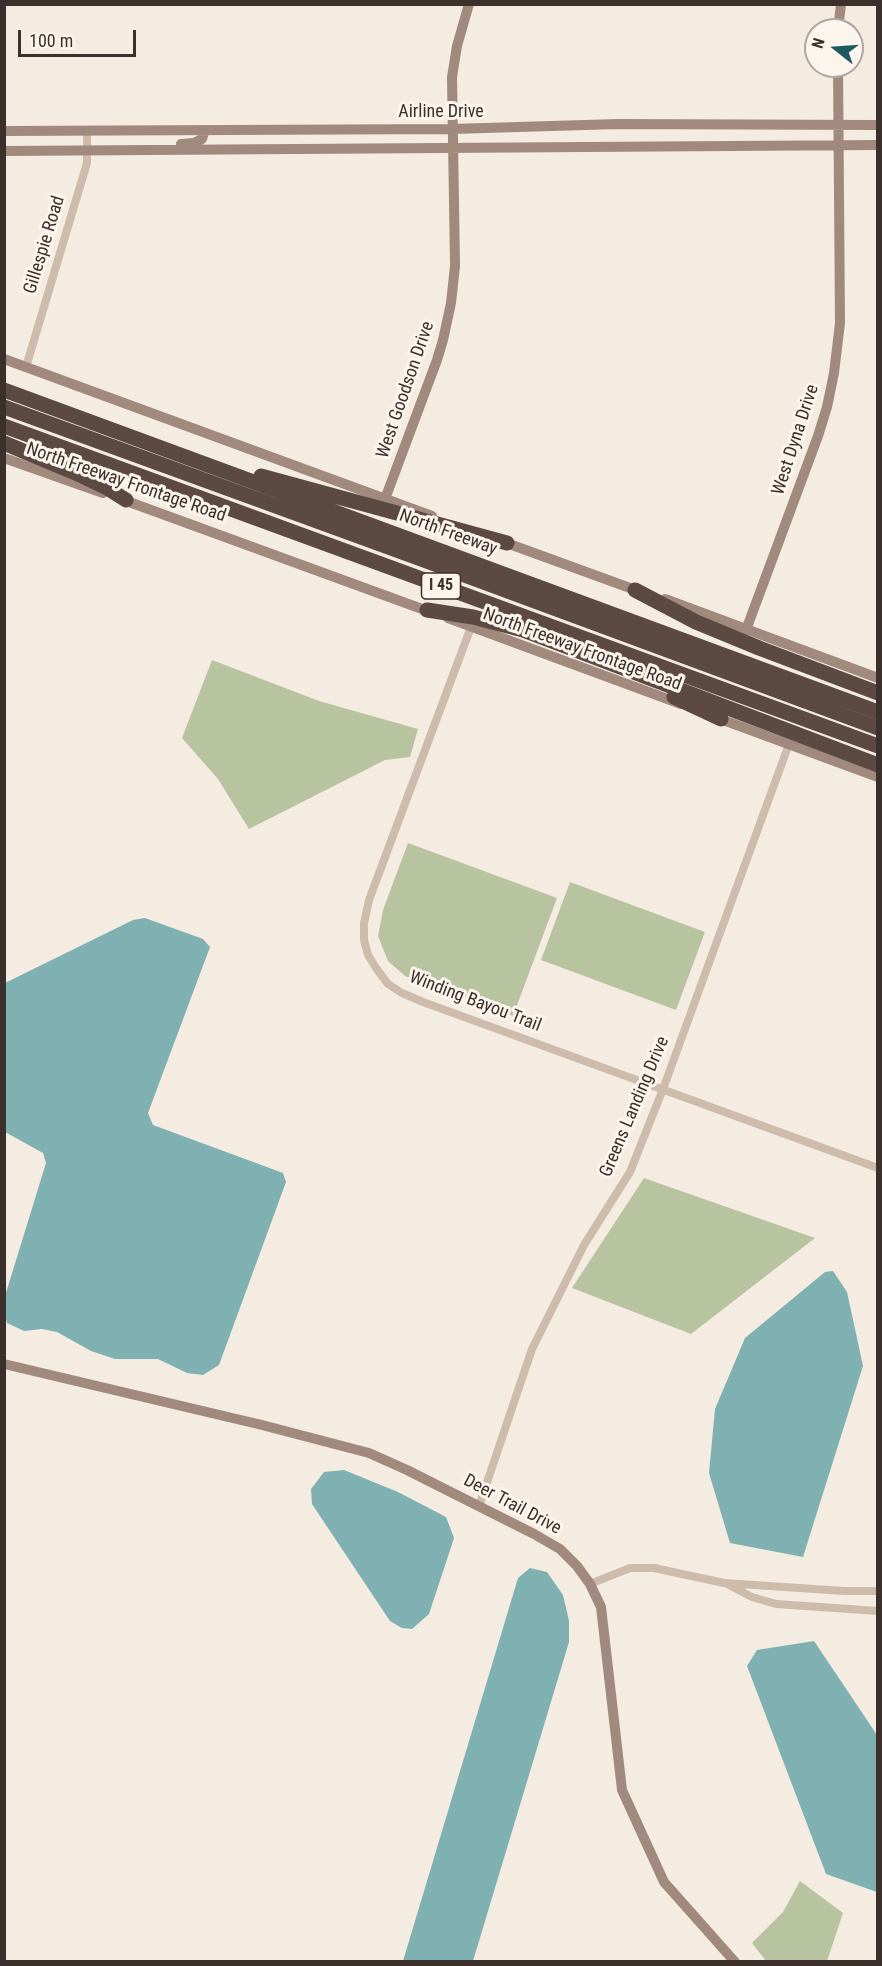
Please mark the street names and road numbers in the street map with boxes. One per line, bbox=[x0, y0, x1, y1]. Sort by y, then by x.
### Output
street label: Airline Drive bbox=[398, 101, 484, 123]
street label: Gillespie Road bbox=[20, 193, 70, 297]
street label: West Goodson Drive bbox=[372, 319, 440, 461]
street label: West Dyna Drive bbox=[768, 382, 824, 498]
street label: North Freeway Frontage Road bbox=[23, 439, 229, 527]
street label: North Freeway bbox=[396, 505, 500, 561]
road number: I 45 bbox=[422, 573, 460, 599]
street label: North Freeway Frontage Road bbox=[480, 604, 684, 696]
street label: Winding Bayou Trail bbox=[406, 967, 544, 1037]
street label: Greens Landing Drive bbox=[596, 1034, 674, 1180]
street label: Deer Trail Drive bbox=[459, 1470, 565, 1540]

